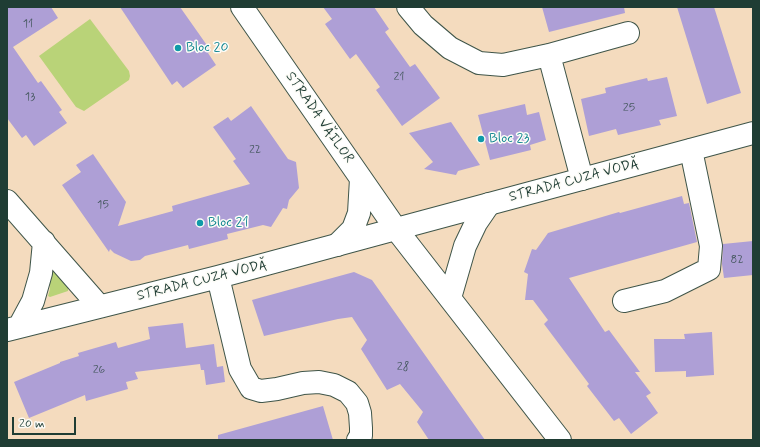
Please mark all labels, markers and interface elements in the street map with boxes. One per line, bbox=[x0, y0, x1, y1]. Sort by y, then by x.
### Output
house number: 11 bbox=[23, 17, 33, 31]
place label: Bloc 20 bbox=[186, 40, 228, 56]
marker: Bloc 20 bbox=[173, 43, 183, 53]
street label: STRADA VĂILOR bbox=[281, 69, 357, 167]
house number: 21 bbox=[393, 70, 405, 84]
house number: 13 bbox=[25, 90, 35, 104]
house number: 25 bbox=[623, 101, 635, 115]
place label: Bloc 23 bbox=[489, 131, 529, 147]
marker: Bloc 23 bbox=[476, 134, 486, 144]
house number: 22 bbox=[249, 143, 261, 157]
street label: STRADA CUZA VODĂ bbox=[507, 156, 641, 206]
house number: 15 bbox=[97, 198, 109, 212]
place label: Bloc 21 bbox=[208, 215, 248, 231]
marker: Bloc 21 bbox=[195, 218, 205, 228]
house number: 82 bbox=[730, 253, 744, 267]
street label: STRADA CUZA VODĂ bbox=[135, 257, 269, 305]
house number: 28 bbox=[397, 360, 409, 374]
house number: 26 bbox=[93, 363, 105, 377]
scale bar bbox=[14, 409, 78, 435]
text: 20 m bbox=[19, 416, 45, 432]

